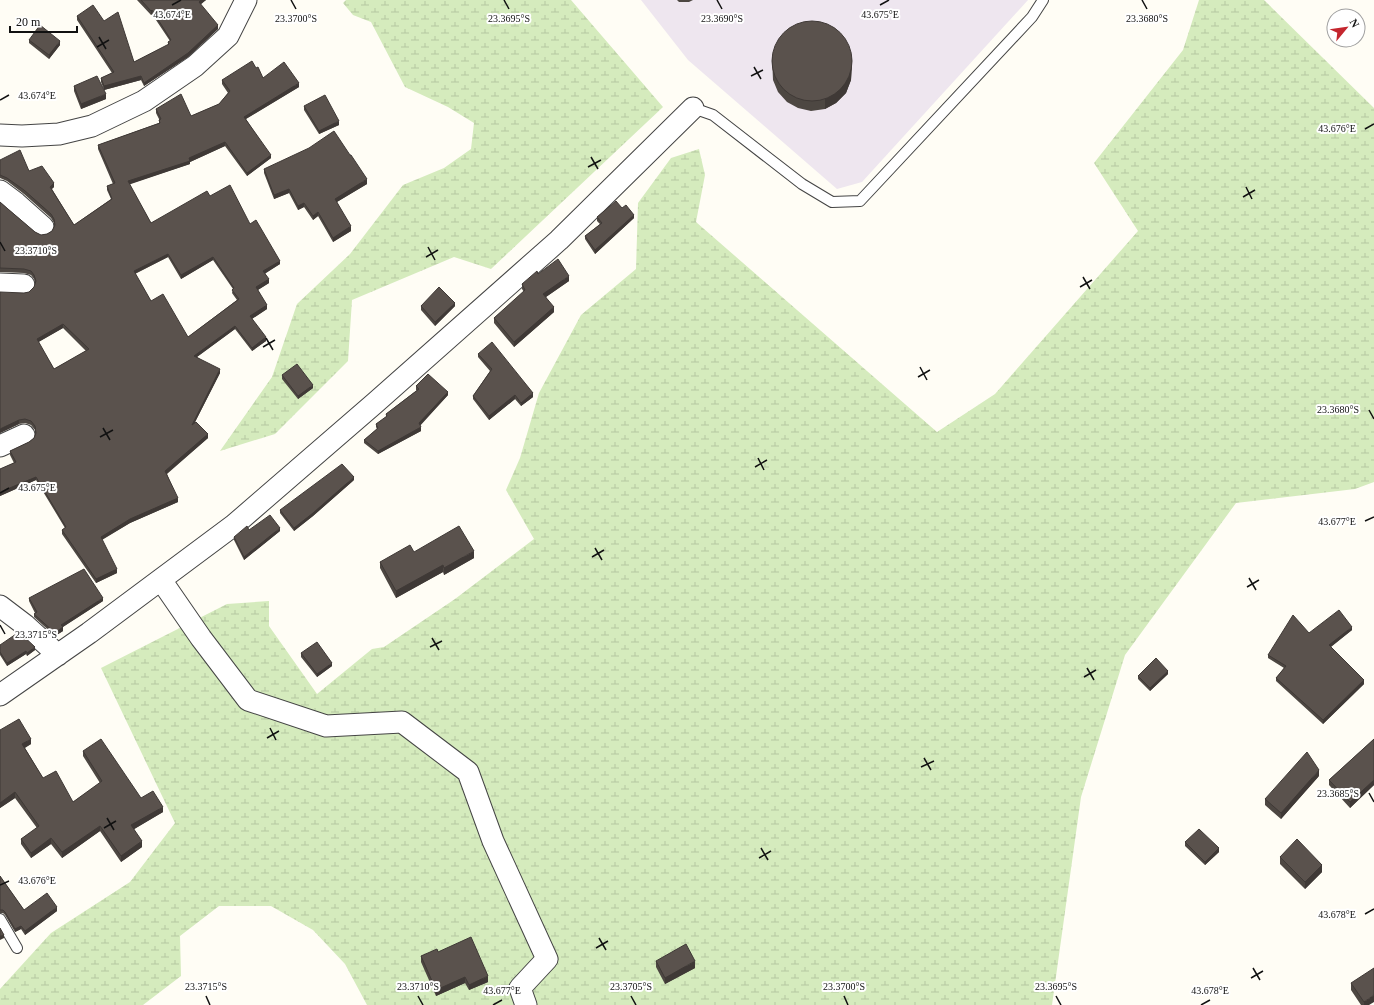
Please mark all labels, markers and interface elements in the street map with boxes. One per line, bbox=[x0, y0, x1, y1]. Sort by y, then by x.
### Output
scale bar bbox=[10, 8, 77, 34]
north arrow bbox=[1326, 8, 1366, 48]
text: 43.674°E bbox=[153, 9, 191, 20]
text: 43.675°E bbox=[861, 9, 899, 20]
text: 23.3700°S bbox=[275, 13, 317, 24]
text: 23.3695°S bbox=[488, 13, 530, 24]
text: 23.3690°S bbox=[701, 13, 743, 24]
text: 23.3680°S bbox=[1126, 13, 1168, 24]
text: 20 m bbox=[16, 15, 41, 29]
text: N bbox=[1348, 17, 1362, 30]
text: 43.674°E bbox=[18, 90, 56, 101]
text: 43.676°E bbox=[1318, 123, 1356, 134]
text: 23.3710°S bbox=[15, 245, 57, 256]
text: 23.3680°S bbox=[1317, 404, 1359, 415]
text: 43.675°E bbox=[18, 482, 56, 493]
text: 43.677°E bbox=[1318, 516, 1356, 527]
text: 23.3715°S bbox=[15, 629, 57, 640]
text: 23.3685°S bbox=[1317, 788, 1359, 799]
text: 43.676°E bbox=[18, 875, 56, 886]
text: 43.678°E bbox=[1318, 909, 1356, 920]
text: 23.3715°S bbox=[185, 981, 227, 992]
text: 23.3710°S bbox=[397, 981, 439, 992]
text: 23.3705°S bbox=[610, 981, 652, 992]
text: 23.3700°S bbox=[823, 981, 865, 992]
text: 23.3695°S bbox=[1035, 981, 1077, 992]
text: 43.677°E bbox=[483, 985, 521, 996]
text: 43.678°E bbox=[1191, 985, 1229, 996]

